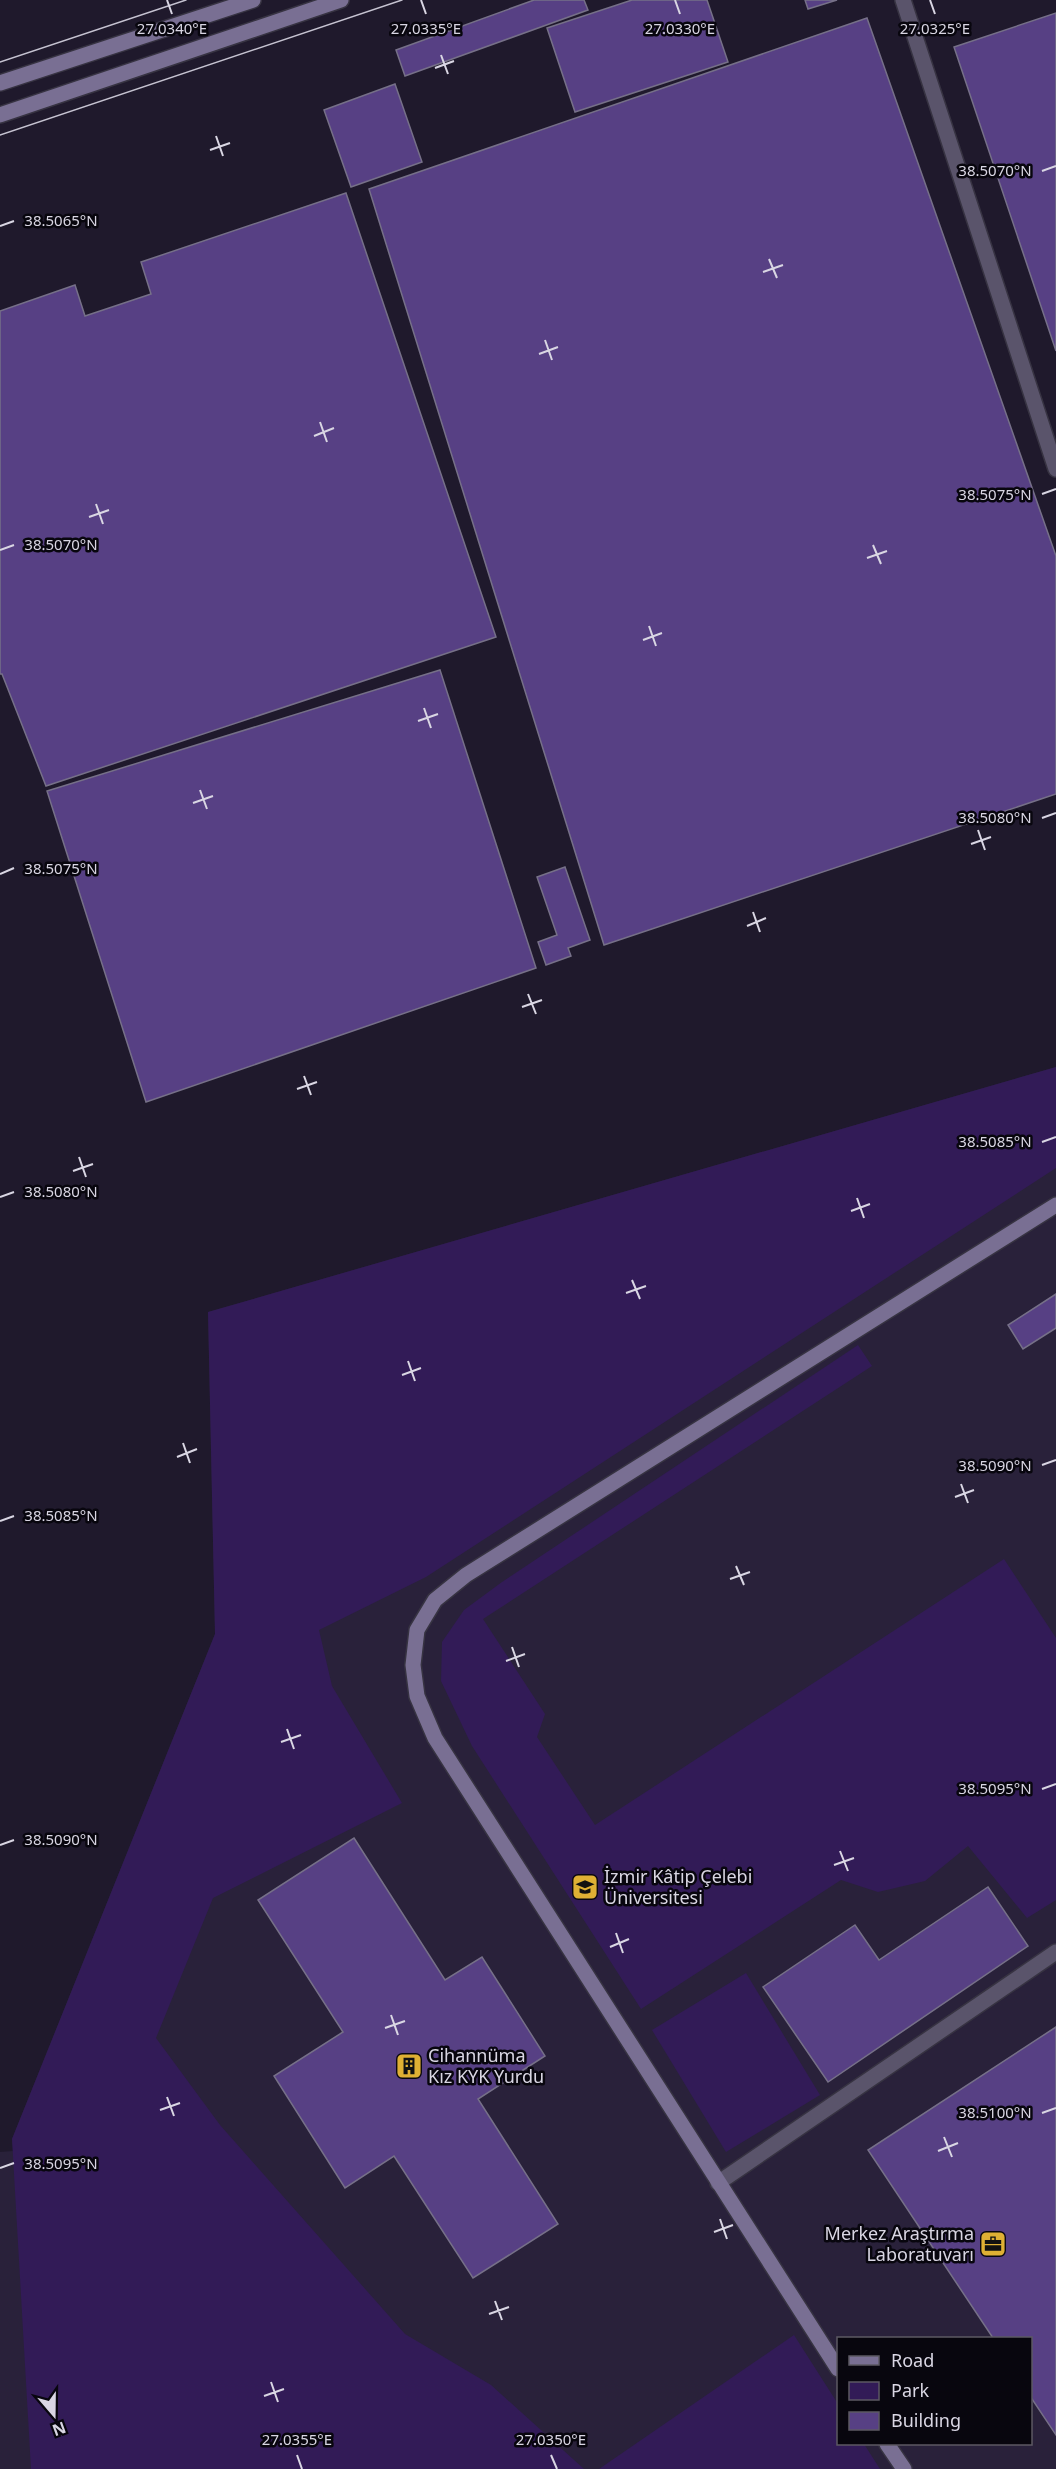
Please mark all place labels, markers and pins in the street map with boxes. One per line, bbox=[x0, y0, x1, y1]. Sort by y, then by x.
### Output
place label: İzmir Kâtip Çelebi Üniversitesi bbox=[604, 1864, 752, 1909]
school or university icon: İzmir Kâtip Çelebi Üniversitesi bbox=[570, 1872, 600, 1902]
place label: Cihannüma Kız KYK Yurdu bbox=[428, 2043, 544, 2088]
building icon: Cihannüma Kız KYK Yurdu bbox=[394, 2051, 424, 2081]
place label: Merkez Araştırma Laboratuvarı bbox=[825, 2221, 974, 2266]
office icon: Merkez Araştırma Laboratuvarı bbox=[978, 2229, 1008, 2259]

